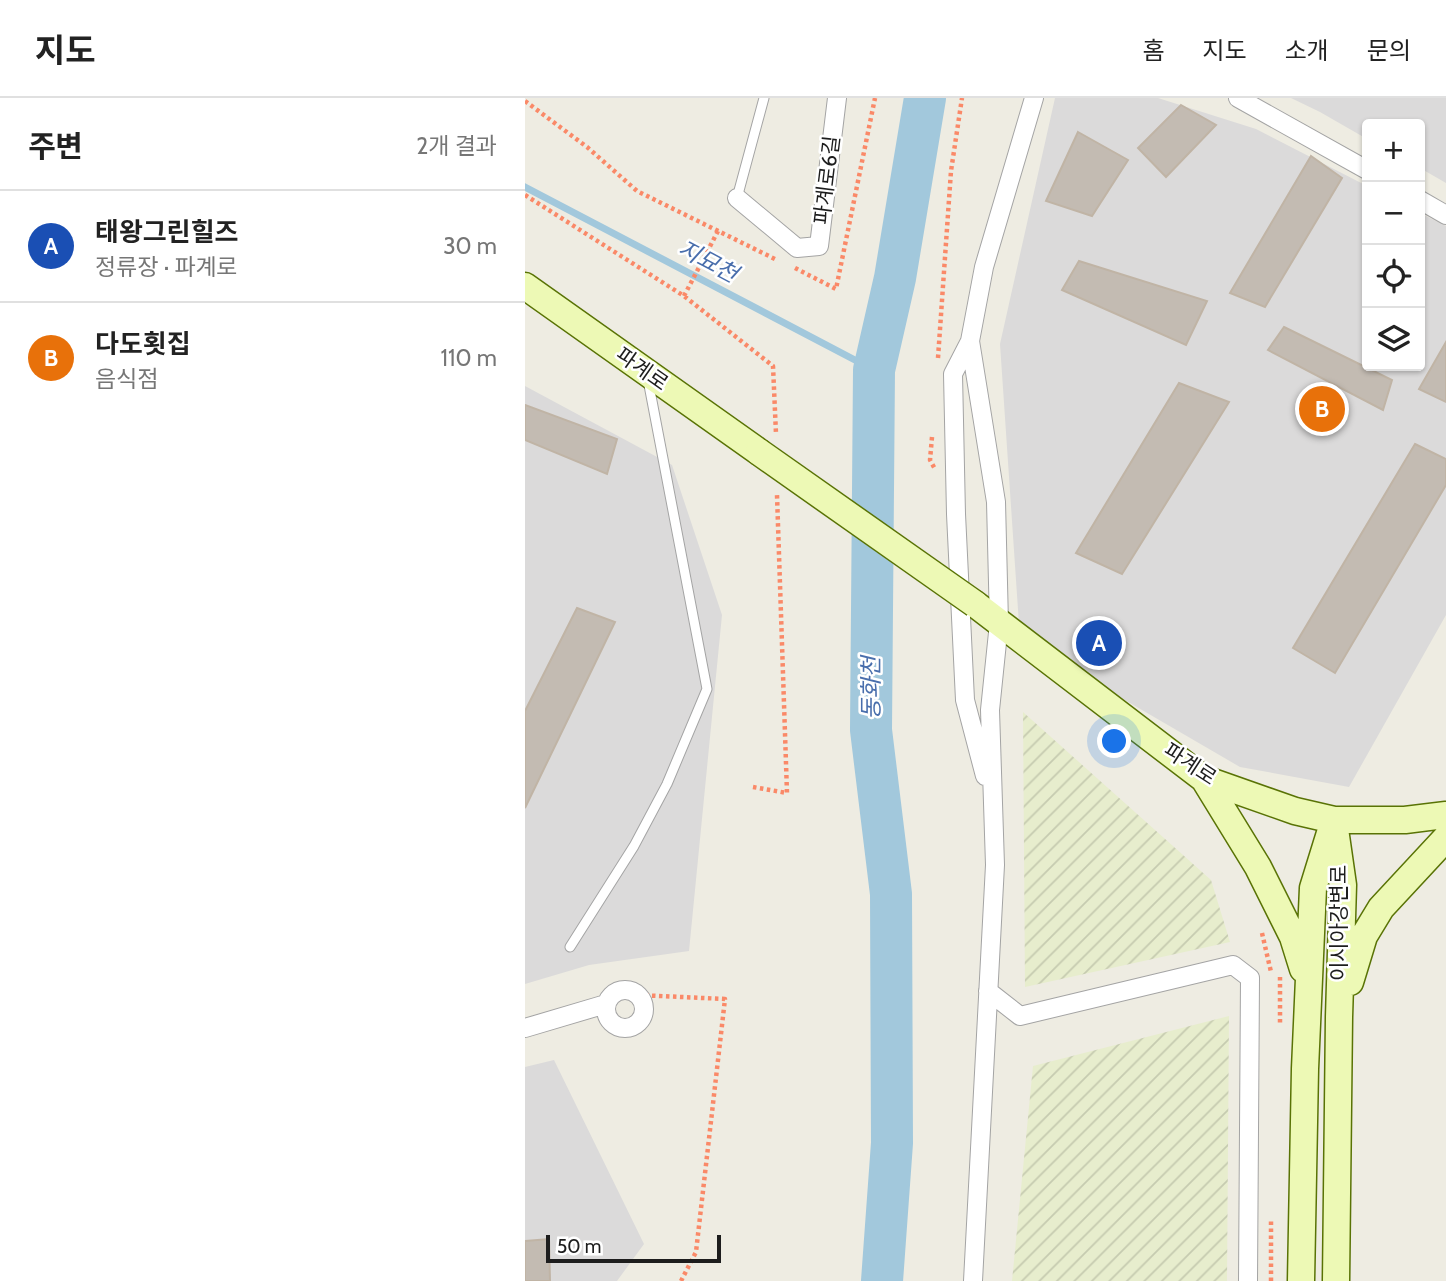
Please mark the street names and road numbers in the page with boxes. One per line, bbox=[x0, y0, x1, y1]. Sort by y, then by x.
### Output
street label: 파계로6길 bbox=[809, 134, 844, 226]
street label: 파계로 bbox=[611, 342, 673, 395]
street label: 파계로 bbox=[1159, 737, 1221, 790]
street label: 이시아강변로 bbox=[1326, 865, 1351, 981]

